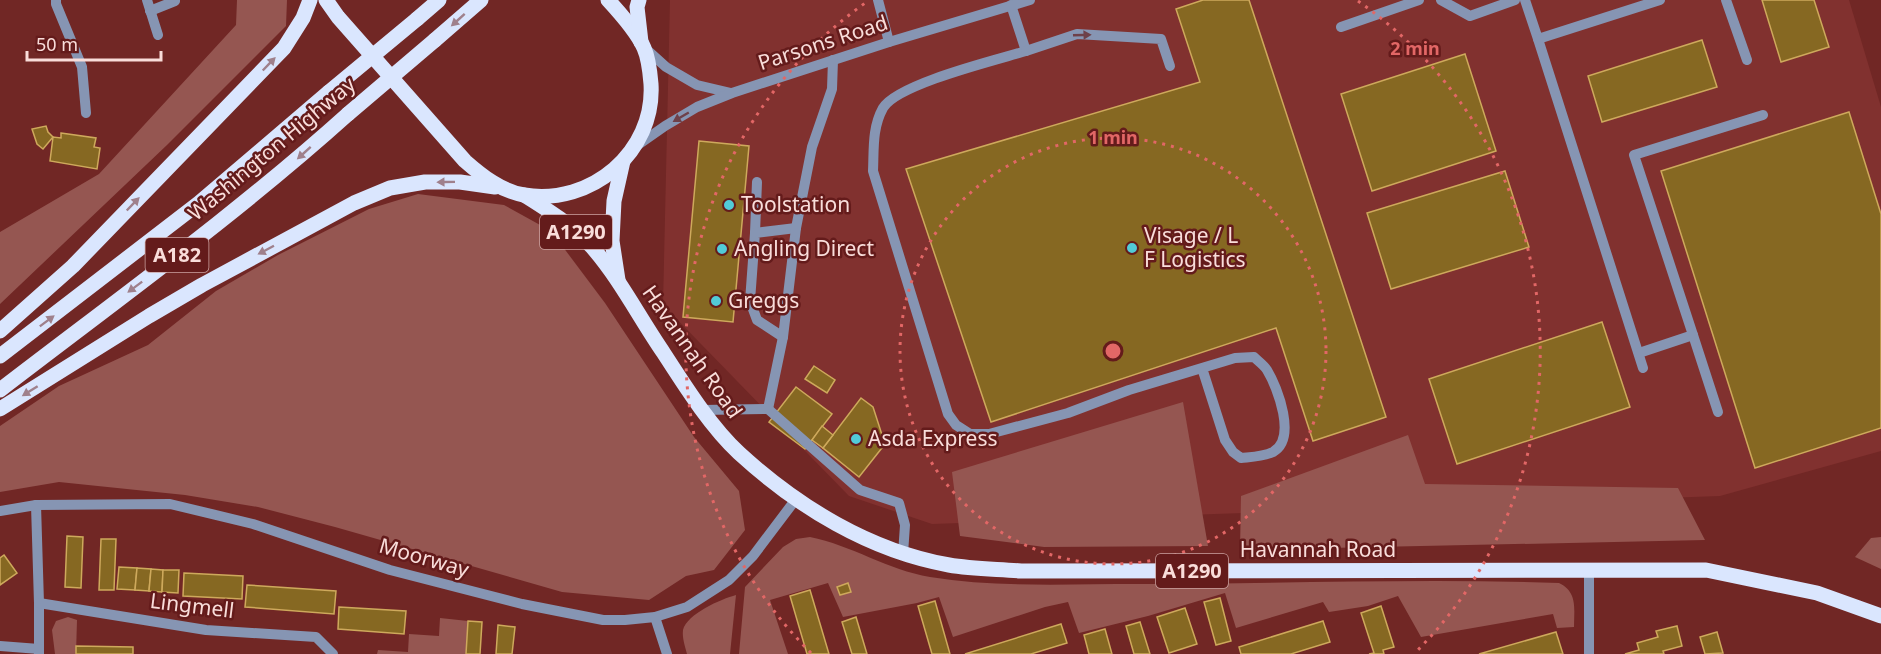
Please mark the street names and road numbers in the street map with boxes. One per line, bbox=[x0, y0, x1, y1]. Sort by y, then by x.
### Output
street label: Parsons Road bbox=[754, 8, 891, 76]
street label: Washington Highway bbox=[182, 70, 361, 226]
road number: A1290 bbox=[540, 215, 612, 249]
road number: A182 bbox=[146, 238, 208, 272]
street label: Havannah Road bbox=[636, 279, 749, 424]
street label: Moorway bbox=[376, 531, 473, 583]
street label: Havannah Road bbox=[1240, 535, 1396, 563]
road number: A1290 bbox=[1156, 554, 1228, 588]
street label: Lingmell bbox=[148, 586, 236, 624]

